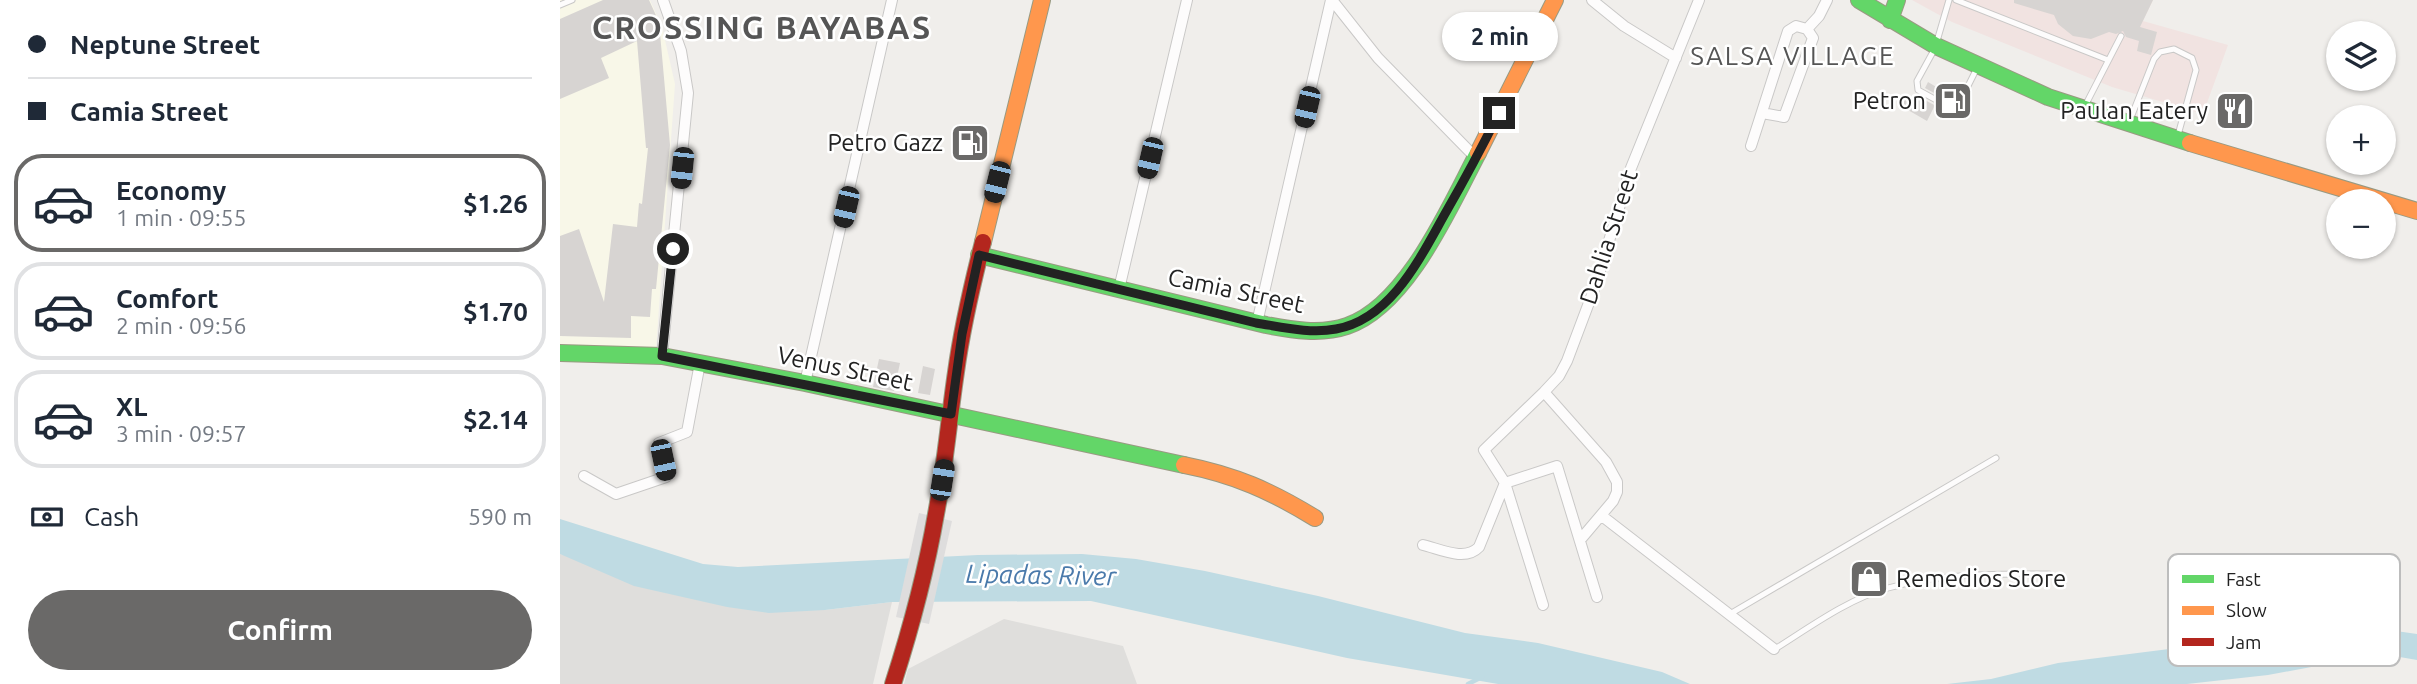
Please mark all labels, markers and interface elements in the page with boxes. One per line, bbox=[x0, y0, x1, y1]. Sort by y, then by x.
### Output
district label: CROSSING BAYABAS bbox=[592, 9, 932, 45]
callout: 2 min bbox=[1441, 11, 1557, 60]
map controls bbox=[2326, 21, 2396, 259]
button: layers bbox=[2326, 21, 2396, 91]
text: 2 min bbox=[1471, 24, 1529, 49]
text: Neptune Street bbox=[70, 30, 260, 59]
district label: SALSA VILLAGE bbox=[1690, 41, 1896, 70]
fuel station icon: Petron bbox=[1932, 80, 1974, 122]
car bbox=[1293, 84, 1322, 130]
place label: Petron bbox=[1853, 87, 1926, 114]
restaurant icon: Paulan Eatery bbox=[2214, 90, 2256, 132]
text: Camia Street bbox=[70, 97, 228, 126]
route end bbox=[1483, 97, 1515, 129]
place label: Paulan Eatery bbox=[2060, 97, 2208, 124]
button: + bbox=[2326, 105, 2396, 175]
fuel station icon: Petro Gazz bbox=[949, 122, 991, 164]
place label: Petro Gazz bbox=[828, 129, 943, 156]
car bbox=[1136, 135, 1165, 181]
car bbox=[670, 146, 695, 190]
car bbox=[982, 159, 1013, 205]
street label: Dahlia Street bbox=[1574, 166, 1643, 308]
icon: car bbox=[32, 172, 95, 235]
text: Economy bbox=[116, 176, 226, 205]
car bbox=[832, 184, 861, 230]
text: $1.26 bbox=[463, 189, 528, 218]
button: − bbox=[2326, 189, 2396, 259]
text: 1 min · 09:55 bbox=[116, 205, 247, 230]
route start bbox=[657, 233, 689, 265]
street label: Camia Street bbox=[1166, 263, 1307, 318]
icon: car bbox=[32, 280, 95, 343]
text: Comfort bbox=[116, 284, 219, 313]
text: $1.70 bbox=[463, 297, 528, 326]
text: 2 min · 09:56 bbox=[116, 313, 247, 338]
street label: Venus Street bbox=[775, 341, 916, 396]
icon: car bbox=[32, 388, 95, 451]
text: XL bbox=[116, 392, 147, 421]
text: $2.14 bbox=[463, 405, 528, 434]
text: 3 min · 09:57 bbox=[116, 421, 247, 446]
car bbox=[649, 437, 678, 483]
car bbox=[929, 458, 956, 502]
icon: cash bbox=[28, 498, 66, 536]
text: Cash bbox=[84, 502, 139, 531]
text: 590 m bbox=[468, 504, 532, 529]
legend bbox=[2168, 554, 2400, 666]
shop icon: Remedios Store bbox=[1848, 558, 1890, 600]
water label: Lipadas River bbox=[966, 559, 1118, 590]
place label: Remedios Store bbox=[1896, 565, 2066, 592]
text: Fast bbox=[2226, 568, 2261, 590]
button: Confirm bbox=[28, 590, 532, 670]
text: Slow bbox=[2226, 599, 2267, 621]
text: Jam bbox=[2226, 631, 2262, 653]

